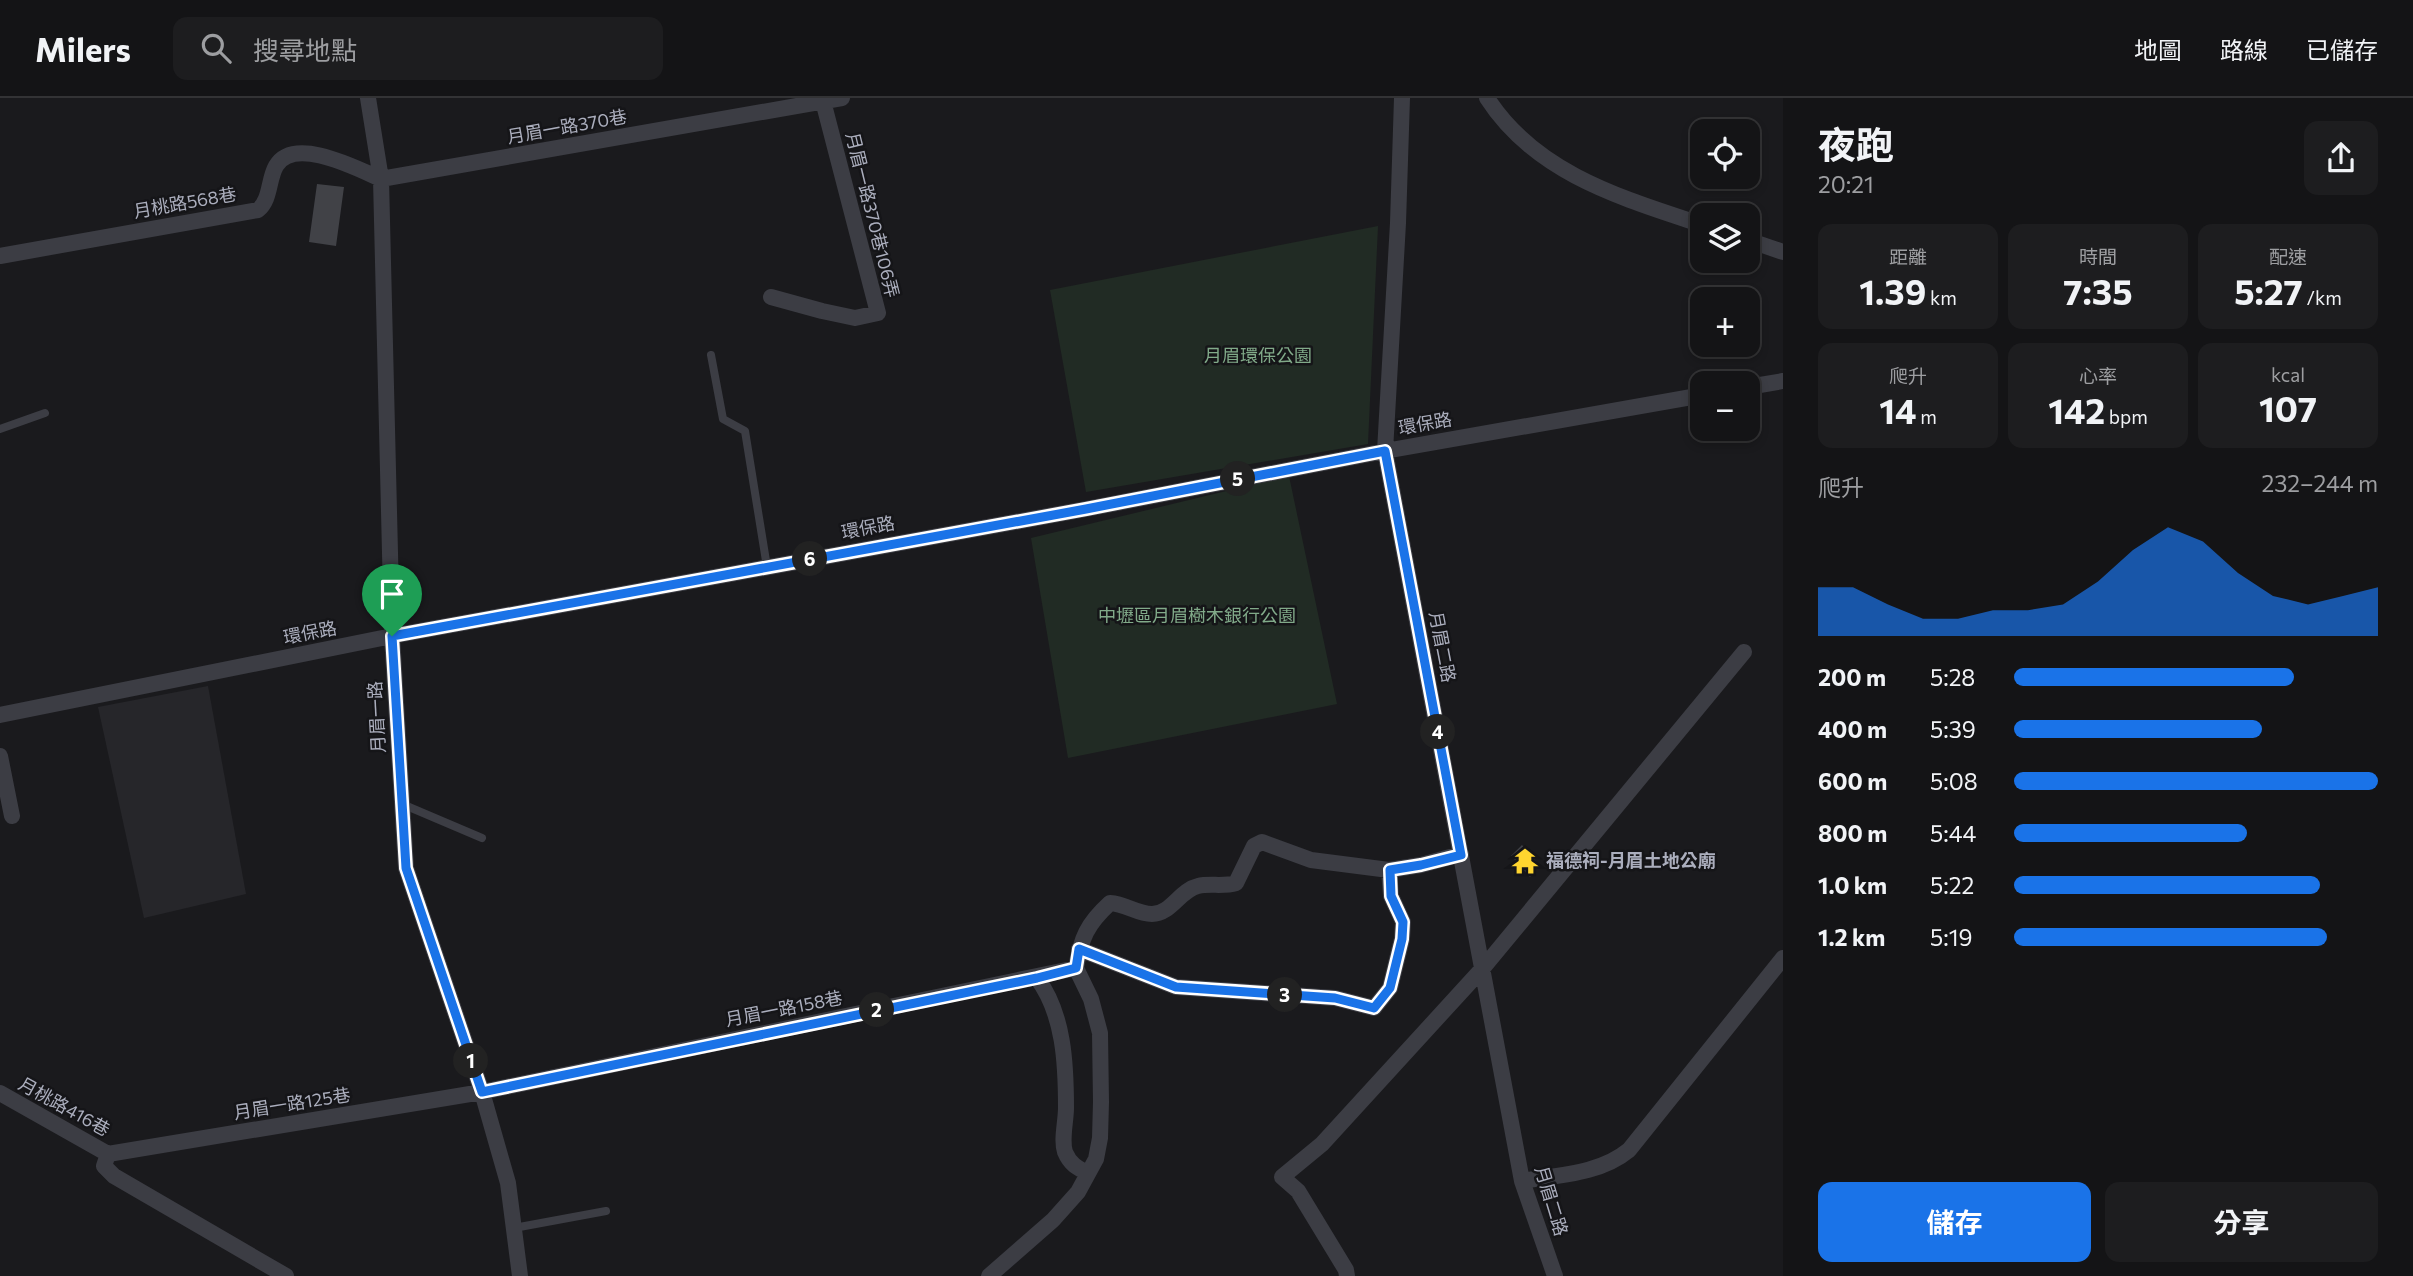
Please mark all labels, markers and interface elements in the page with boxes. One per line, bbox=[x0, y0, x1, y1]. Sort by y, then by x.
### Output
search box bbox=[173, 17, 663, 80]
text: Milers bbox=[35, 28, 131, 69]
icon: search bbox=[197, 29, 235, 67]
text: 搜尋地點 bbox=[253, 34, 357, 65]
text: 地圖 bbox=[2134, 35, 2182, 64]
text: 路線 bbox=[2220, 35, 2268, 64]
text: 已儲存 bbox=[2306, 35, 2378, 64]
street label: 月眉一路370巷 bbox=[505, 105, 629, 147]
map controls bbox=[1690, 119, 1760, 441]
button: locate bbox=[1690, 119, 1760, 189]
text: 夜跑 bbox=[1818, 120, 1894, 167]
button: share bbox=[2304, 121, 2378, 195]
street label: 月眉一路370巷106弄 bbox=[842, 130, 904, 300]
text: 20:21 bbox=[1818, 170, 1874, 198]
street label: 月桃路568巷 bbox=[132, 182, 238, 222]
button: layers bbox=[1690, 203, 1760, 273]
text: 距離 bbox=[1889, 245, 1927, 268]
text: 時間 bbox=[2079, 245, 2117, 268]
text: 配速 bbox=[2269, 245, 2307, 268]
text: 1.39 bbox=[1859, 269, 1926, 312]
text: 7:35 bbox=[2063, 269, 2133, 312]
text: 5:27 bbox=[2234, 269, 2303, 312]
text: km bbox=[1926, 286, 1957, 309]
text: /km bbox=[2303, 286, 2342, 309]
button: + bbox=[1690, 287, 1760, 357]
park label: 月眉環保公園 bbox=[1204, 344, 1312, 366]
text: kcal bbox=[2271, 363, 2305, 386]
text: 爬升 bbox=[1889, 364, 1927, 387]
text: 心率 bbox=[2079, 364, 2117, 387]
button: − bbox=[1690, 371, 1760, 441]
text: 107 bbox=[2259, 386, 2317, 429]
text: 14 bbox=[1879, 388, 1917, 431]
text: 142 bbox=[2048, 388, 2105, 431]
text: m bbox=[1917, 405, 1937, 428]
text: bpm bbox=[2105, 405, 2148, 428]
street label: 環保路 bbox=[1396, 407, 1453, 439]
pin: 5 bbox=[1220, 462, 1256, 496]
text: 5 bbox=[1232, 467, 1243, 490]
text: 232–244 m bbox=[2261, 469, 2378, 497]
text: 爬升 bbox=[1818, 473, 1864, 501]
street label: 環保路 bbox=[839, 511, 896, 543]
pin: 6 bbox=[792, 542, 828, 576]
text: 6 bbox=[804, 547, 815, 570]
pin bbox=[362, 564, 422, 636]
icon: arrive bbox=[373, 575, 411, 613]
park label: 中壢區月眉樹木銀行公園 bbox=[1098, 604, 1296, 626]
street label: 月眉二路 bbox=[1425, 609, 1461, 684]
street label: 環保路 bbox=[281, 616, 338, 648]
text: 200 m bbox=[1818, 663, 1886, 691]
text: 5:28 bbox=[1930, 663, 1975, 691]
street label: 月眉一路 bbox=[363, 681, 389, 754]
pin: 4 bbox=[1420, 714, 1456, 750]
text: 400 m bbox=[1818, 715, 1887, 743]
text: 5:39 bbox=[1930, 715, 1976, 743]
text: 4 bbox=[1432, 720, 1443, 743]
text: 600 m bbox=[1818, 767, 1887, 795]
text: 5:08 bbox=[1930, 767, 1978, 795]
text: 800 m bbox=[1818, 819, 1887, 847]
text: 5:44 bbox=[1930, 819, 1976, 847]
temple icon: 福德祠-月眉土地公廟 bbox=[1510, 846, 1540, 876]
place label: 福德祠-月眉土地公廟 bbox=[1546, 849, 1716, 871]
text: 1.0 km bbox=[1818, 871, 1887, 899]
text: 5:22 bbox=[1930, 871, 1974, 899]
text: 1.2 km bbox=[1818, 923, 1885, 951]
text: 5:19 bbox=[1930, 923, 1972, 951]
pin: 3 bbox=[1268, 978, 1302, 1012]
text: 3 bbox=[1279, 983, 1290, 1006]
street label: 月眉一路158巷 bbox=[723, 986, 844, 1030]
pin: 2 bbox=[860, 992, 894, 1028]
text: 2 bbox=[871, 998, 882, 1021]
pin: 1 bbox=[454, 1044, 489, 1079]
text: 1 bbox=[466, 1049, 475, 1072]
street label: 月桃路416巷 bbox=[15, 1072, 114, 1140]
street label: 月眉一路125巷 bbox=[232, 1083, 352, 1123]
street label: 月眉二路 bbox=[1531, 1163, 1573, 1238]
button: 儲存 bbox=[1818, 1182, 2091, 1262]
button: 分享 bbox=[2105, 1182, 2378, 1262]

